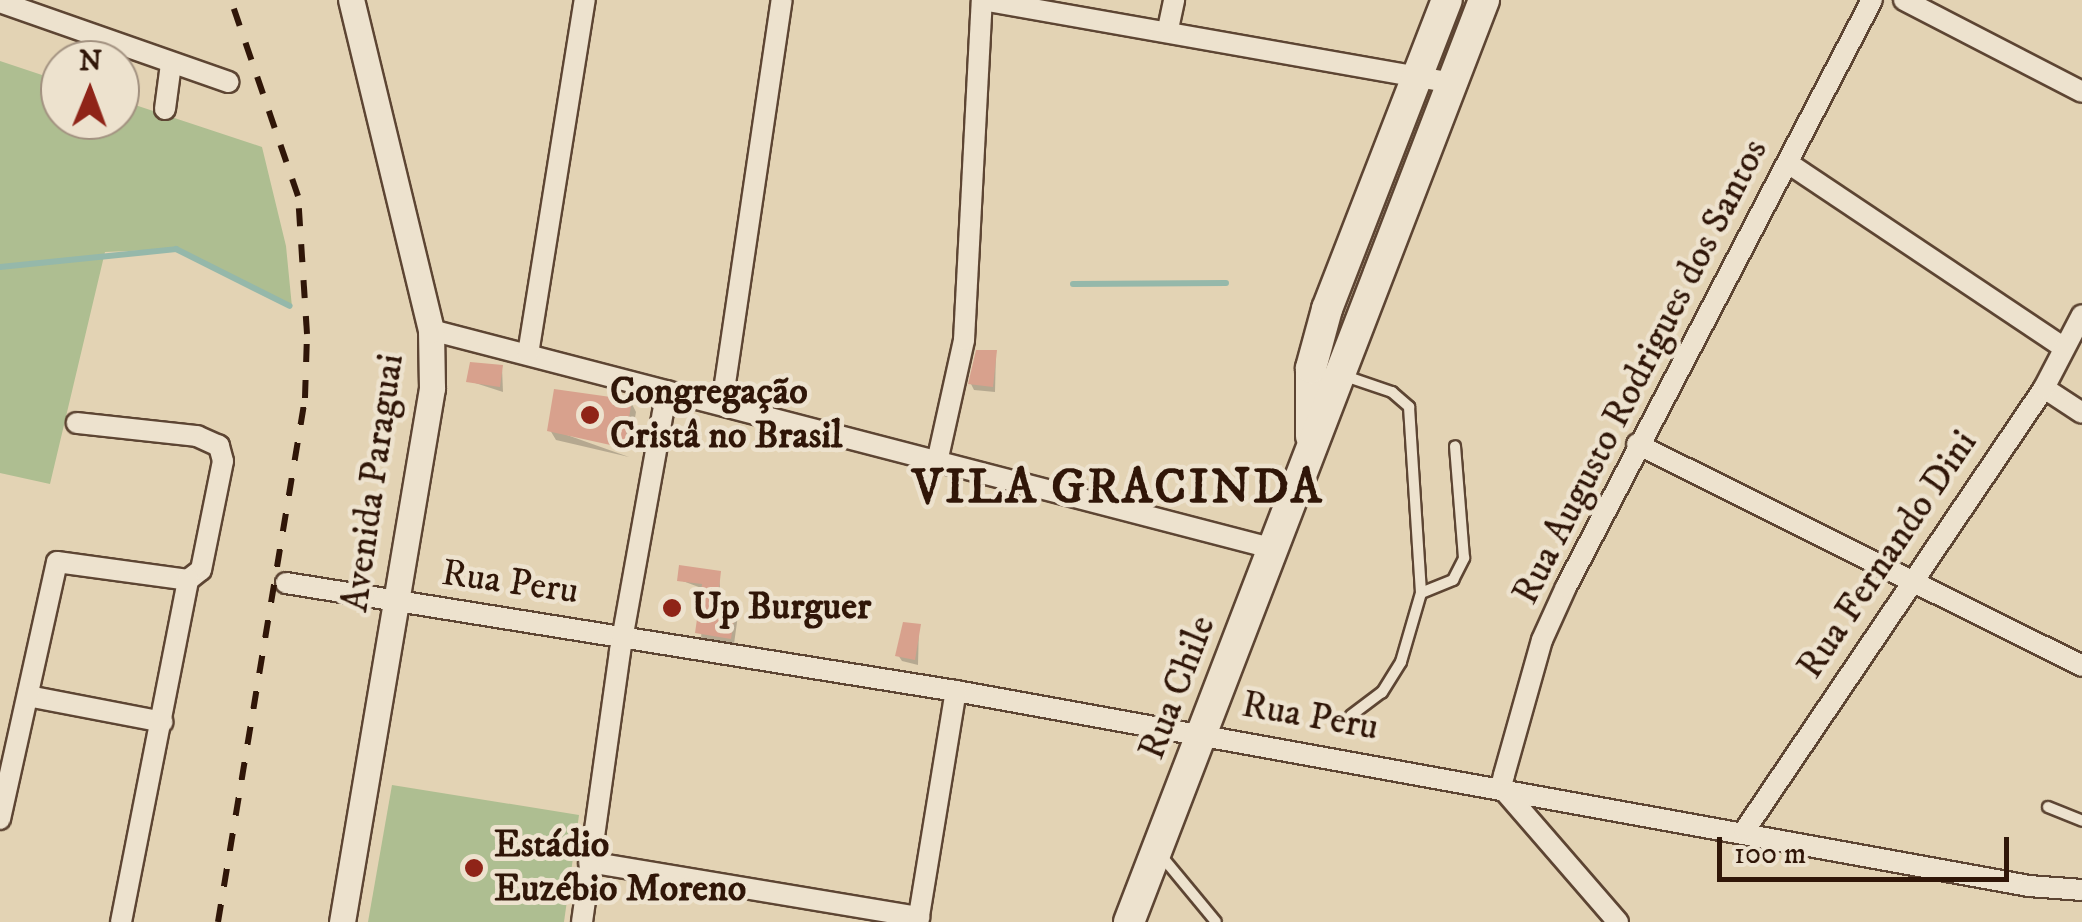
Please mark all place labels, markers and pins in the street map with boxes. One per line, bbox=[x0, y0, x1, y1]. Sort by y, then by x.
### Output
place label: Congregação Cristâ no Brasil bbox=[610, 370, 843, 459]
marker: Congregação Cristâ no Brasil bbox=[579, 404, 601, 426]
place label: Up Burguer bbox=[692, 585, 871, 631]
marker: Up Burguer bbox=[661, 597, 683, 619]
place label: Estádio Euzébio Moreno bbox=[494, 823, 746, 912]
marker: Estádio Euzébio Moreno bbox=[463, 857, 485, 879]

